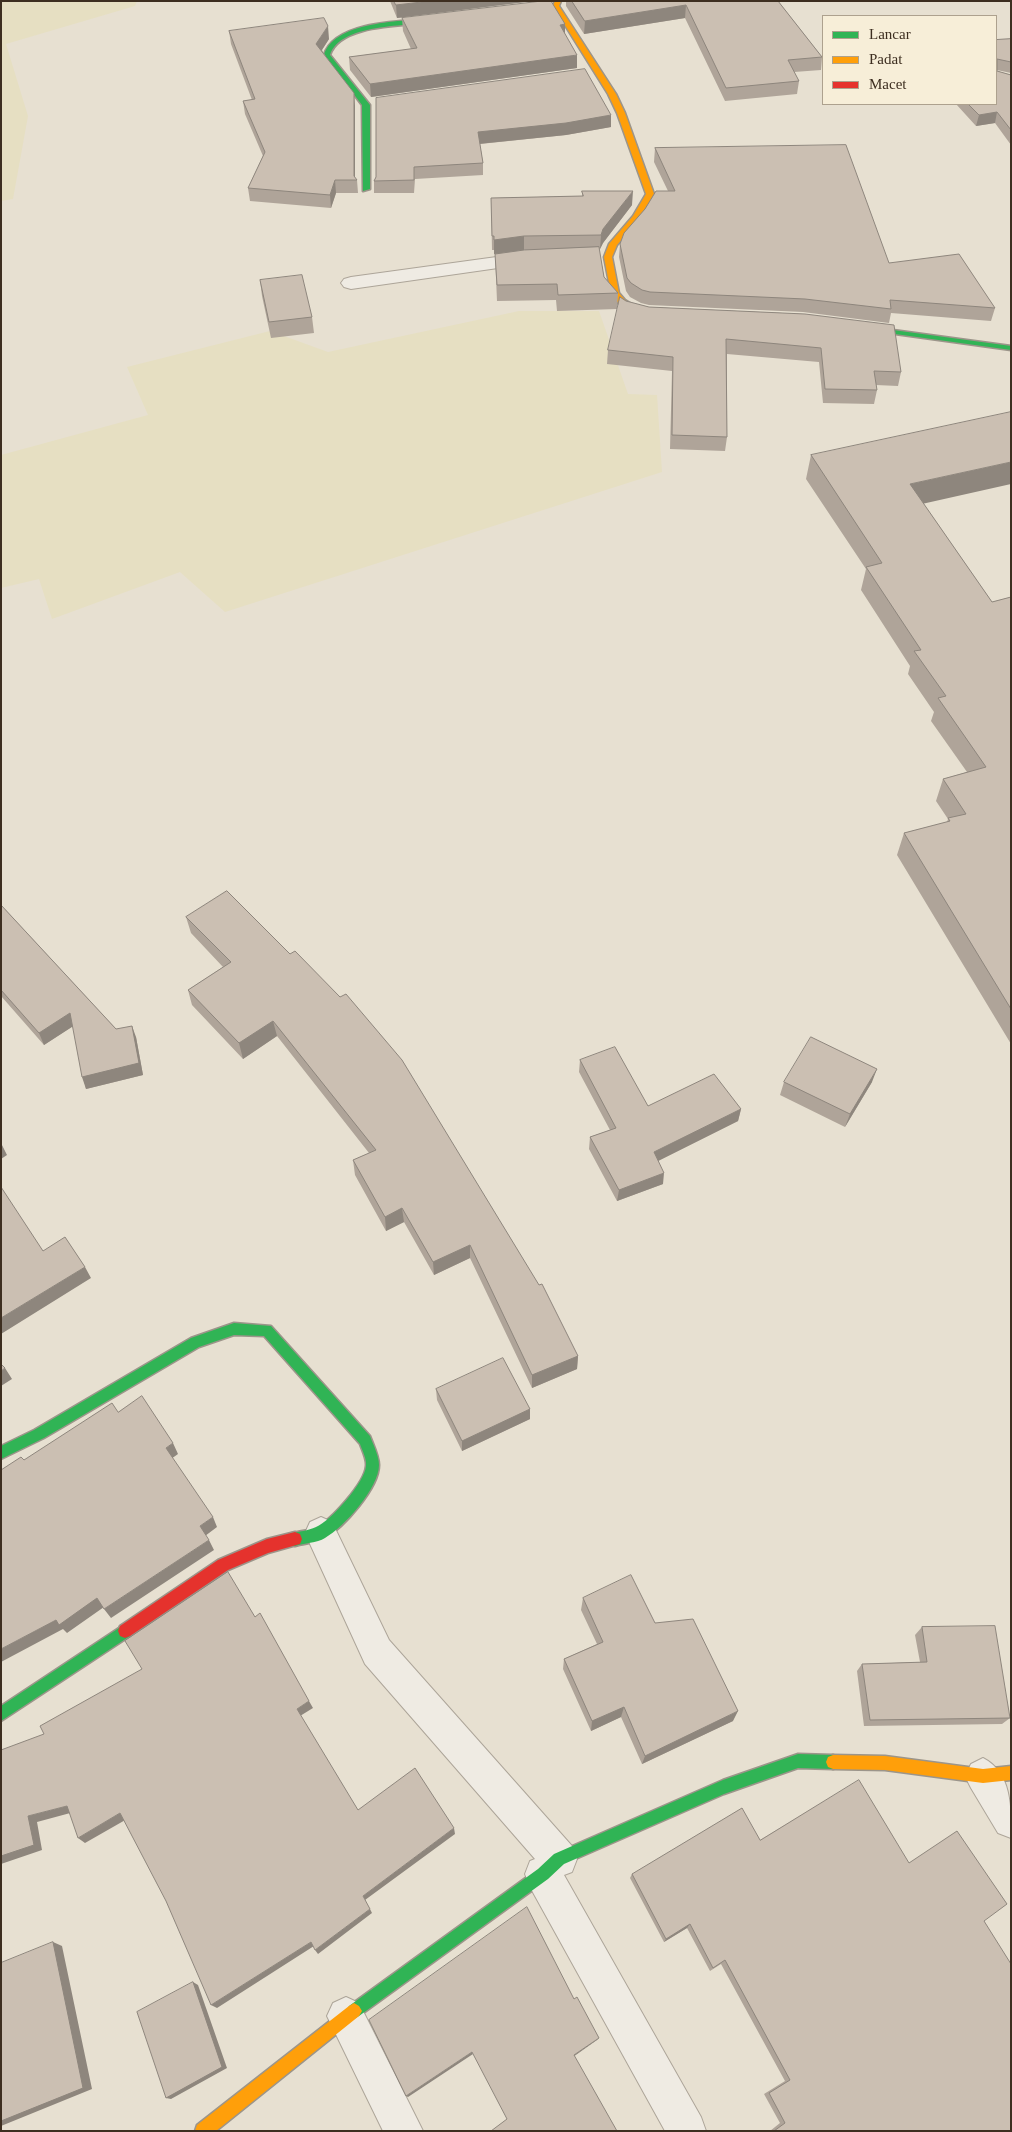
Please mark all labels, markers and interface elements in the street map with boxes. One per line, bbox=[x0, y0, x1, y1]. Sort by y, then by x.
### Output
legend bbox=[822, 15, 997, 105]
text: Lancar bbox=[869, 26, 911, 42]
text: Padat bbox=[869, 51, 902, 67]
text: Macet bbox=[869, 76, 906, 92]

